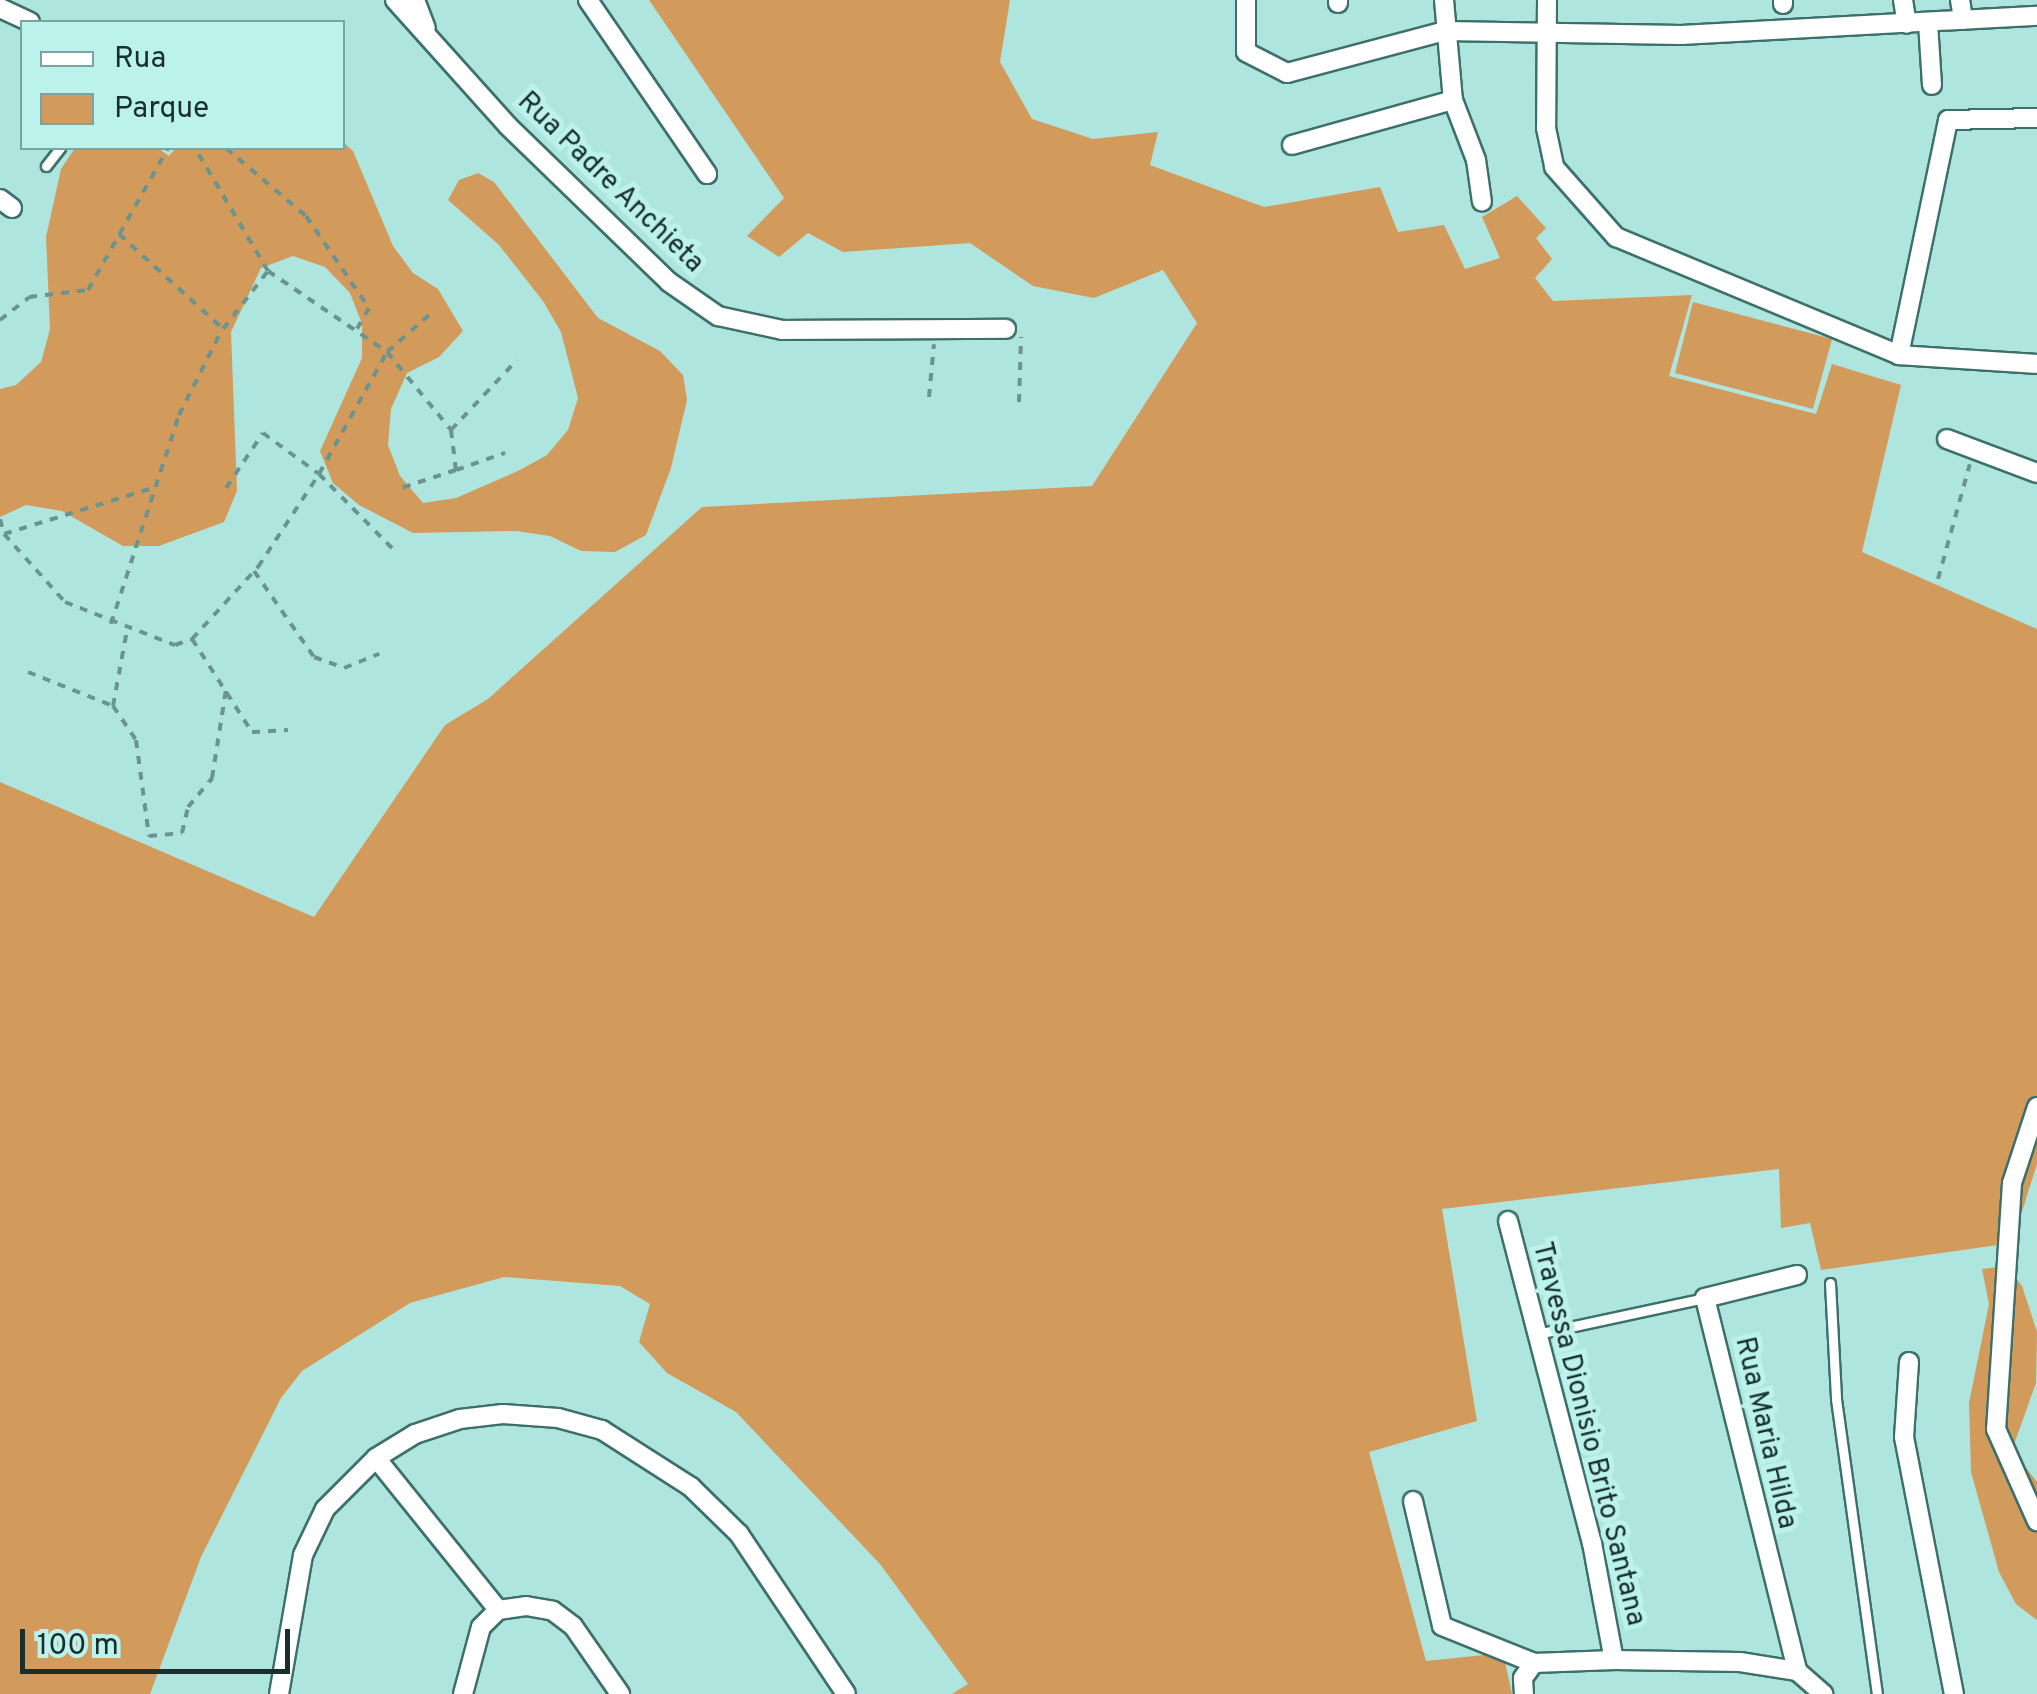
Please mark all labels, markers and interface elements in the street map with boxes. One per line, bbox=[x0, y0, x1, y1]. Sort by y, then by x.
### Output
legend bbox=[20, 20, 345, 150]
text: Rua bbox=[114, 41, 166, 78]
street label: Rua Padre Anchieta bbox=[509, 85, 711, 281]
text: Parque bbox=[114, 91, 209, 128]
street label: Travessa Dionisio Brito Santana bbox=[1524, 1239, 1652, 1629]
street label: Rua Maria Hilda bbox=[1727, 1334, 1803, 1532]
scale bar bbox=[25, 1609, 295, 1671]
text: 100 m bbox=[37, 1628, 119, 1665]

